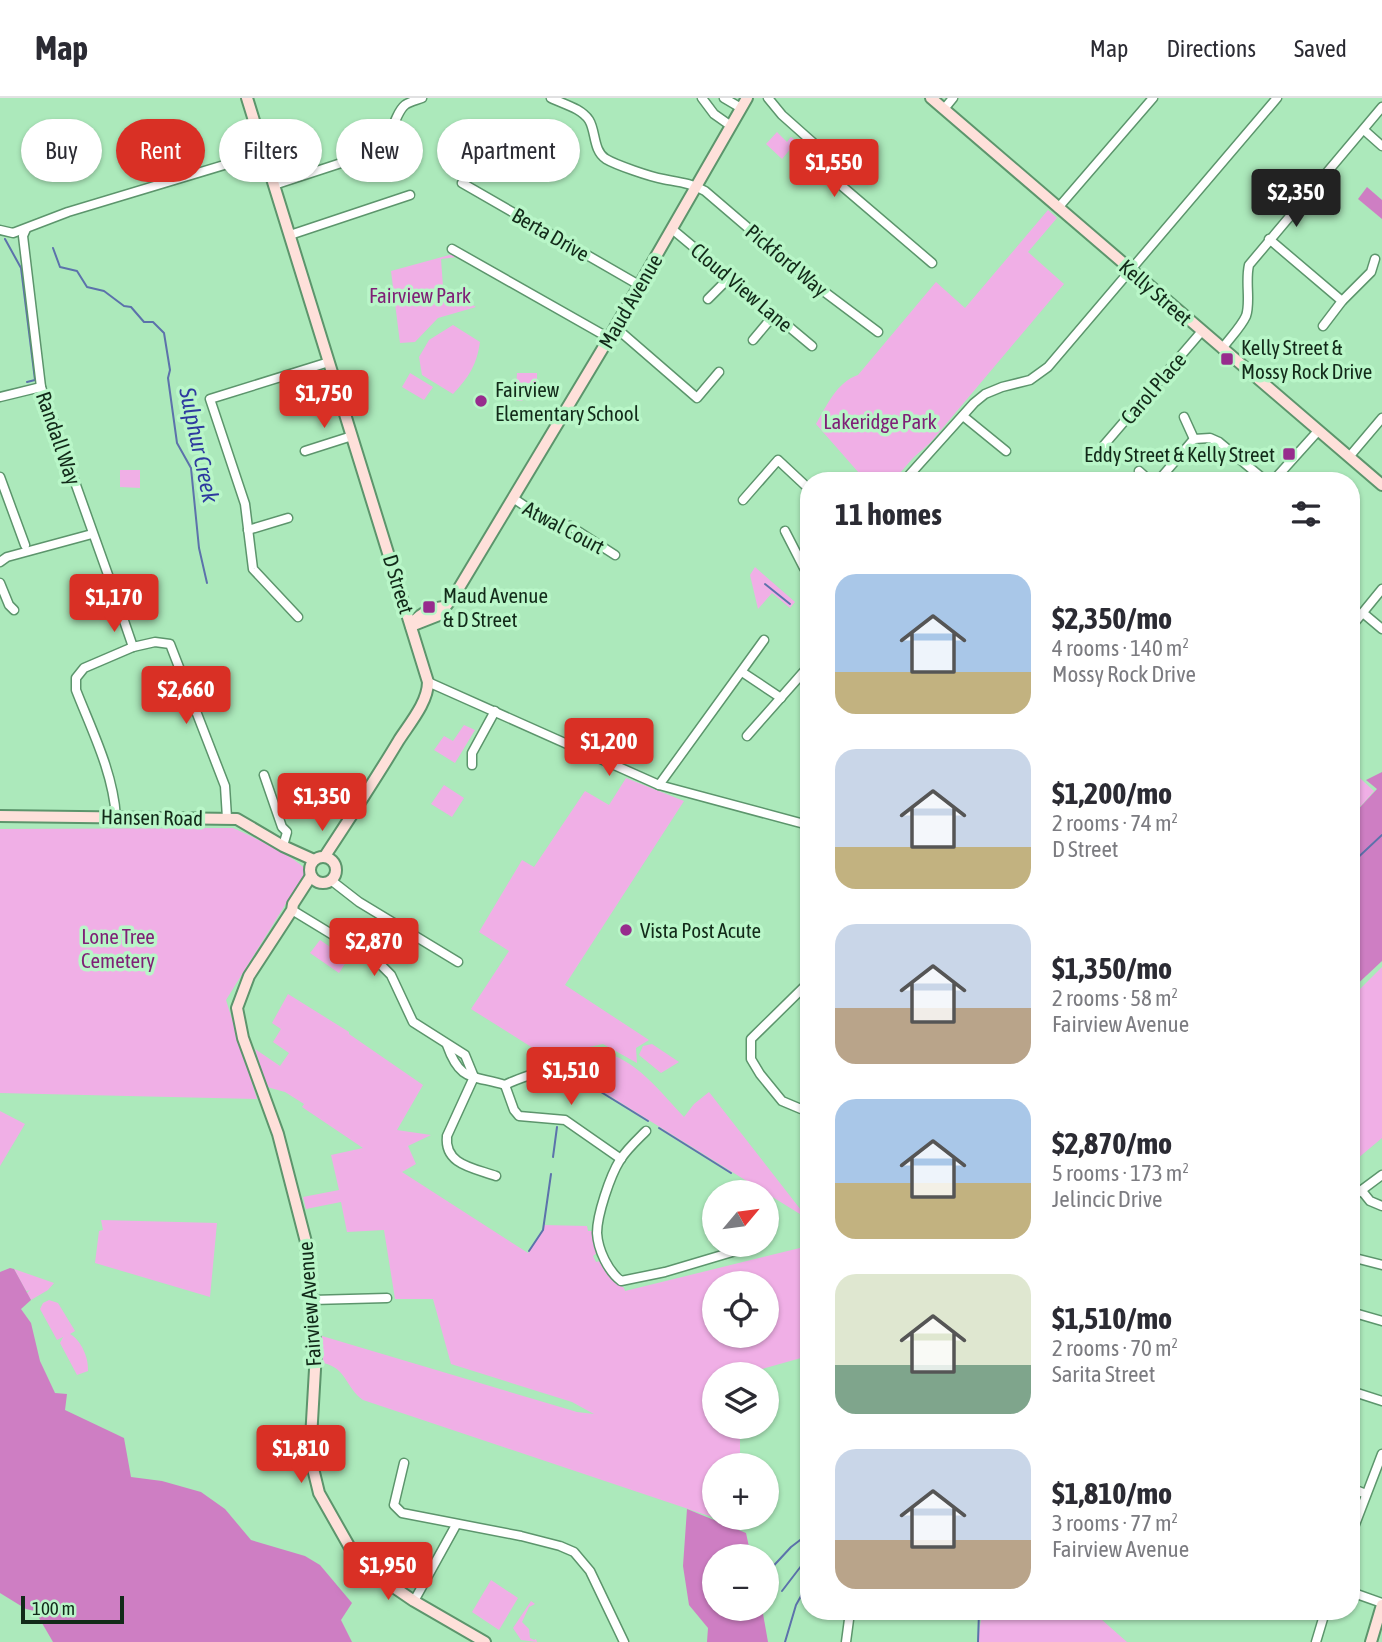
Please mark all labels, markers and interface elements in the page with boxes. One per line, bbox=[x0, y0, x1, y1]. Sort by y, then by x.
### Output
text: Map bbox=[35, 29, 88, 67]
text: Map bbox=[1090, 35, 1128, 62]
text: Directions bbox=[1166, 35, 1256, 62]
text: Saved bbox=[1294, 35, 1347, 62]
chip: Buy bbox=[21, 119, 102, 182]
chip: Rent bbox=[116, 119, 205, 182]
chip: Filters bbox=[219, 119, 322, 182]
chip: New bbox=[336, 119, 423, 182]
chip: Apartment bbox=[437, 119, 580, 182]
pin: $1,550 bbox=[777, 140, 891, 199]
text: $1,550 bbox=[806, 149, 863, 175]
pin: $2,350 bbox=[1239, 170, 1353, 229]
text: $2,350 bbox=[1268, 179, 1325, 205]
street label: Berta Drive bbox=[508, 202, 594, 266]
street label: Pickford Way bbox=[741, 219, 833, 301]
street label: Cloud View Lane bbox=[686, 238, 798, 336]
street label: Maud Avenue bbox=[593, 250, 667, 352]
street label: Kelly Street bbox=[1115, 254, 1197, 330]
park label: Fairview Park bbox=[369, 283, 471, 307]
place label: Kelly Street & Mossy Rock Drive bbox=[1241, 335, 1372, 383]
street label: Carol Place bbox=[1116, 347, 1190, 429]
marker: Kelly Street & Mossy Rock Drive bbox=[1219, 351, 1235, 367]
pin: $1,750 bbox=[267, 370, 381, 430]
place label: Fairview Elementary School bbox=[495, 377, 640, 425]
text: $1,750 bbox=[296, 380, 353, 406]
water label: Sulphur Creek bbox=[174, 384, 224, 506]
street label: Randall Way bbox=[32, 388, 86, 488]
marker: Fairview Elementary School bbox=[473, 393, 489, 409]
park label: Lakeridge Park bbox=[823, 409, 937, 433]
place label: Eddy Street & Kelly Street bbox=[1084, 442, 1275, 466]
marker: Eddy Street & Kelly Street bbox=[1281, 446, 1297, 462]
icon: filters bbox=[1287, 495, 1325, 533]
street label: Atwal Court bbox=[519, 496, 609, 558]
text: 11 homes bbox=[835, 497, 942, 531]
street label: D Street bbox=[379, 551, 419, 617]
pin: $1,170 bbox=[57, 574, 171, 634]
place label: Maud Avenue & D Street bbox=[443, 583, 548, 631]
text: $1,170 bbox=[86, 584, 143, 610]
marker: Maud Avenue & D Street bbox=[421, 599, 437, 615]
text: $2,350/mo bbox=[1052, 601, 1172, 635]
icon: home bbox=[891, 602, 975, 686]
text: 4 rooms · 140 m² bbox=[1052, 635, 1189, 661]
text: Mossy Rock Drive bbox=[1052, 661, 1196, 687]
pin: $2,660 bbox=[129, 666, 243, 726]
text: $2,660 bbox=[158, 676, 215, 702]
pin: $1,200 bbox=[552, 718, 666, 778]
text: $1,200 bbox=[581, 728, 638, 754]
pin: $1,350 bbox=[265, 774, 379, 833]
text: $1,200/mo bbox=[1052, 776, 1172, 810]
icon: home bbox=[891, 777, 975, 861]
text: $1,350 bbox=[294, 783, 351, 809]
street label: Hansen Road bbox=[101, 804, 203, 830]
text: 2 rooms · 74 m² bbox=[1052, 810, 1178, 836]
text: D Street bbox=[1052, 836, 1119, 862]
pin: $2,870 bbox=[317, 918, 431, 978]
place label: Vista Post Acute bbox=[640, 918, 761, 942]
marker: Vista Post Acute bbox=[618, 922, 634, 938]
park label: Lone Tree Cemetery bbox=[81, 924, 155, 972]
text: $2,870 bbox=[346, 928, 403, 954]
text: $1,350/mo bbox=[1052, 951, 1172, 985]
icon: home bbox=[891, 952, 975, 1036]
text: 2 rooms · 58 m² bbox=[1052, 985, 1178, 1011]
text: Fairview Avenue bbox=[1052, 1011, 1189, 1037]
pin: $1,510 bbox=[514, 1048, 628, 1107]
text: $1,510 bbox=[543, 1057, 600, 1083]
text: $2,870/mo bbox=[1052, 1126, 1172, 1160]
icon: home bbox=[891, 1127, 975, 1211]
text: 5 rooms · 173 m² bbox=[1052, 1160, 1189, 1186]
north arrow bbox=[702, 1180, 779, 1256]
map controls bbox=[702, 1180, 779, 1621]
text: Jelincic Drive bbox=[1052, 1186, 1162, 1212]
street label: Fairview Avenue bbox=[293, 1241, 325, 1367]
button: locate bbox=[702, 1271, 779, 1348]
text: $1,510/mo bbox=[1052, 1301, 1172, 1335]
icon: home bbox=[891, 1302, 975, 1386]
text: 2 rooms · 70 m² bbox=[1052, 1335, 1178, 1361]
text: Sarita Street bbox=[1052, 1361, 1155, 1387]
button: layers bbox=[702, 1362, 779, 1439]
pin: $1,810 bbox=[244, 1426, 358, 1485]
text: $1,810 bbox=[273, 1435, 330, 1461]
button: + bbox=[702, 1453, 779, 1530]
text: $1,810/mo bbox=[1052, 1476, 1172, 1510]
icon: home bbox=[891, 1477, 975, 1561]
text: 3 rooms · 77 m² bbox=[1052, 1510, 1178, 1536]
text: Fairview Avenue bbox=[1052, 1536, 1189, 1562]
pin: $1,950 bbox=[331, 1542, 445, 1602]
button: − bbox=[702, 1544, 779, 1621]
text: $1,950 bbox=[360, 1552, 417, 1578]
scale bar bbox=[21, 1593, 124, 1625]
text: 100 m bbox=[32, 1597, 75, 1619]

